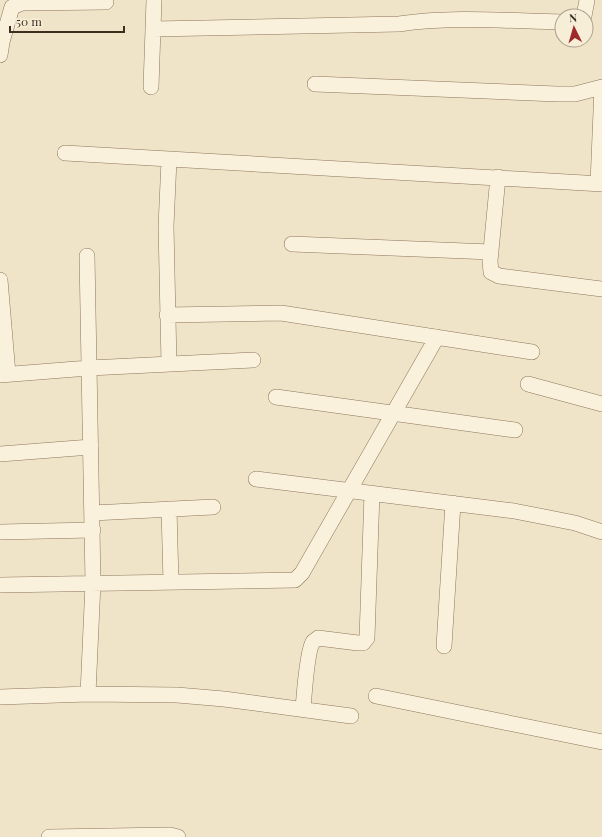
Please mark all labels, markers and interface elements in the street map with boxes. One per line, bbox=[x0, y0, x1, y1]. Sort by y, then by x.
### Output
scale bar bbox=[10, 8, 124, 34]
north arrow bbox=[554, 8, 594, 48]
text: N bbox=[568, 10, 578, 25]
text: 50 m bbox=[16, 13, 42, 29]

